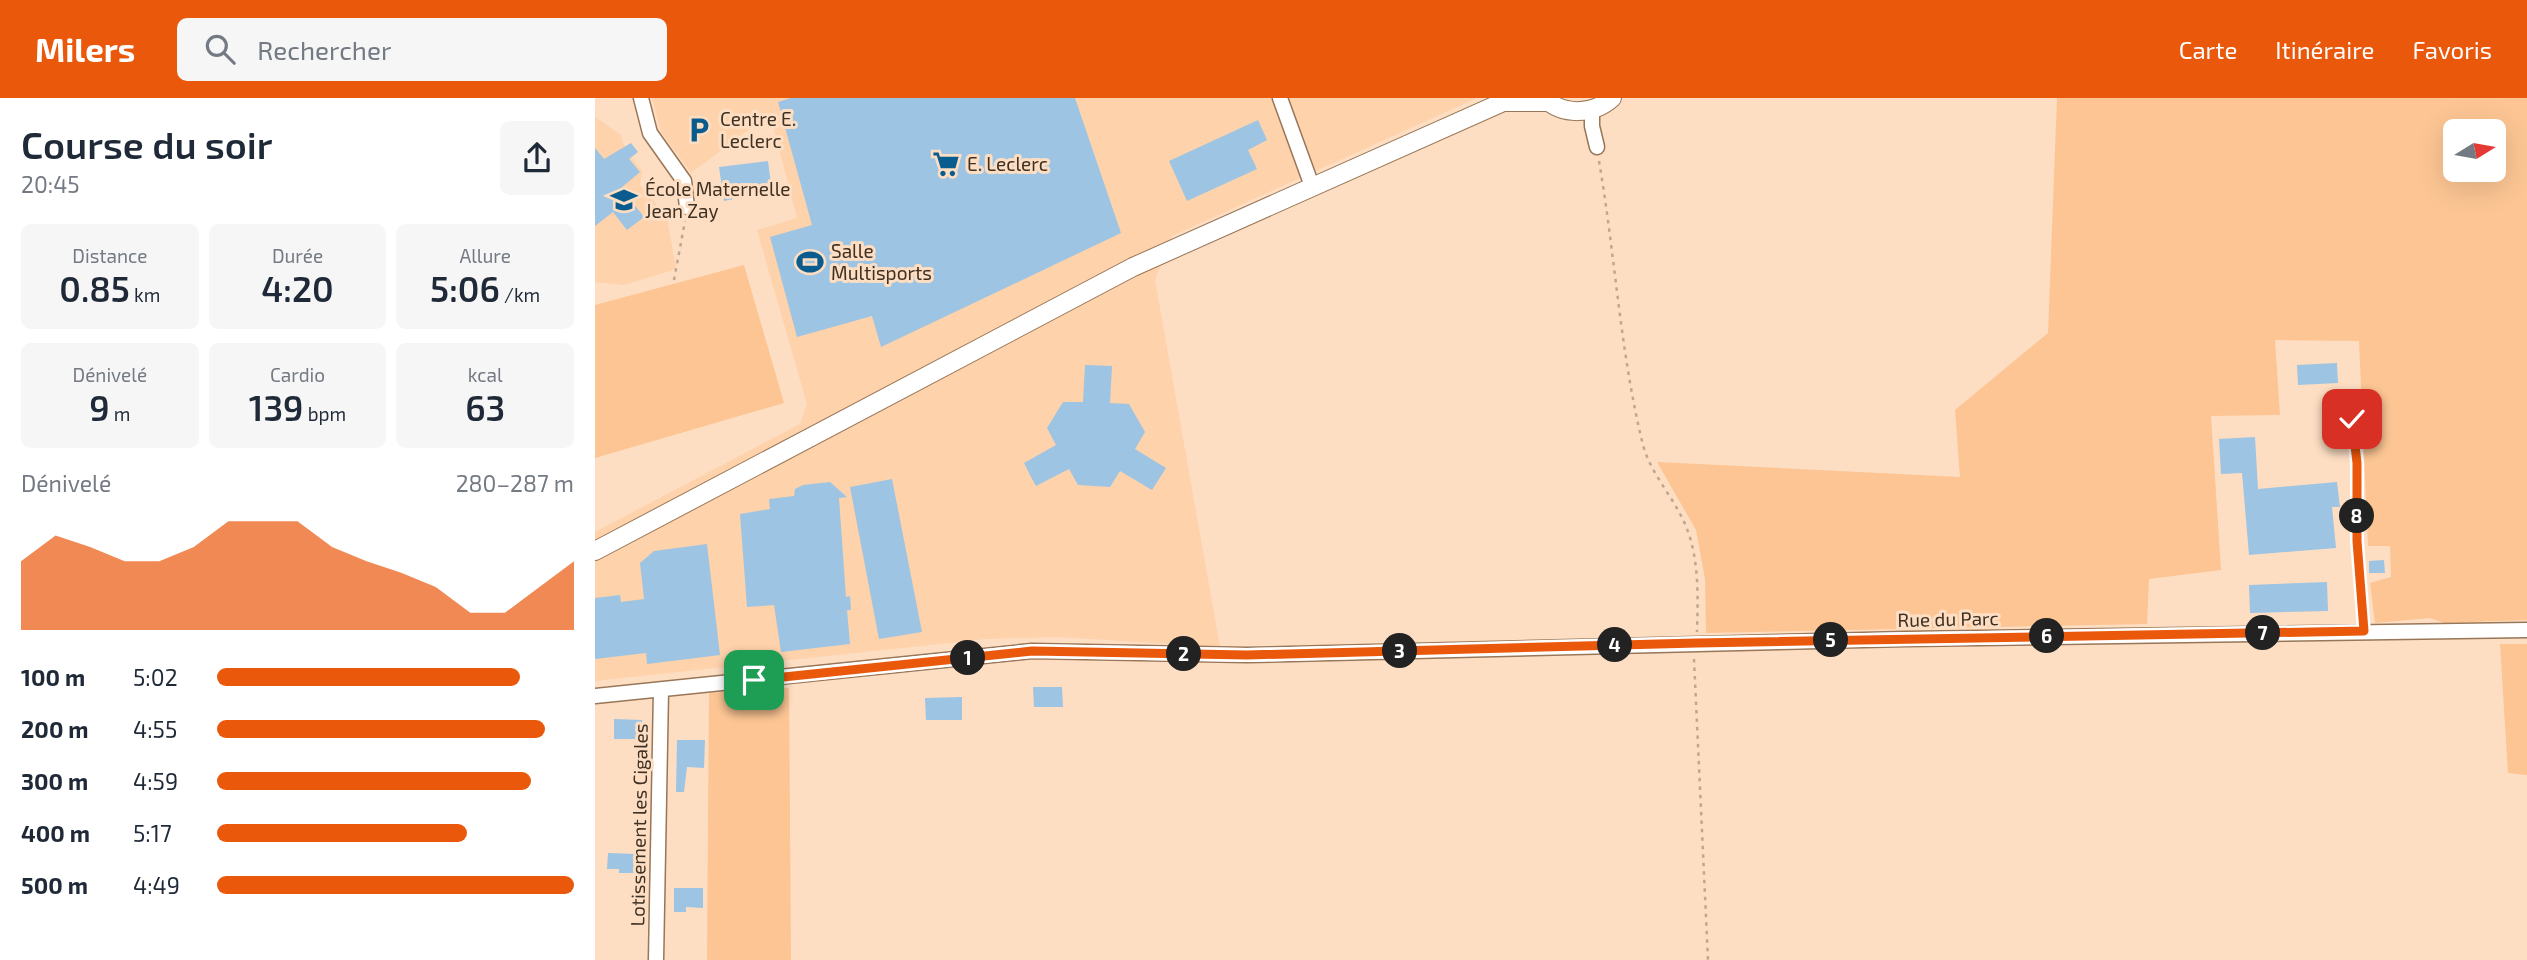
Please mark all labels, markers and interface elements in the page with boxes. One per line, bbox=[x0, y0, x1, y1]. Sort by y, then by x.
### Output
search box bbox=[177, 18, 667, 81]
text: Milers bbox=[35, 29, 135, 69]
icon: search bbox=[201, 30, 239, 68]
text: Rechercher bbox=[257, 34, 391, 65]
text: Carte bbox=[2179, 35, 2237, 64]
text: Itinéraire bbox=[2275, 35, 2374, 64]
text: Favoris bbox=[2412, 35, 2492, 64]
place label: Centre E. Leclerc bbox=[720, 107, 796, 152]
parking icon: Centre E. Leclerc bbox=[684, 115, 714, 145]
north arrow bbox=[2443, 119, 2506, 182]
map controls bbox=[2443, 119, 2506, 182]
text: Course du soir bbox=[21, 121, 273, 167]
button: share bbox=[500, 121, 574, 195]
supermarket icon: E. Leclerc bbox=[931, 149, 961, 179]
place label: E. Leclerc bbox=[967, 152, 1048, 175]
text: 20:45 bbox=[21, 170, 80, 198]
place label: École Maternelle Jean Zay bbox=[645, 177, 791, 222]
school or university icon: École Maternelle Jean Zay bbox=[609, 185, 639, 215]
place label: Salle Multisports bbox=[831, 239, 932, 284]
text: Distance bbox=[72, 244, 147, 267]
text: Durée bbox=[272, 244, 323, 267]
text: Allure bbox=[459, 244, 511, 267]
sports icon: Salle Multisports bbox=[795, 247, 825, 277]
text: 0.85 bbox=[59, 267, 130, 309]
text: 4:20 bbox=[261, 267, 334, 309]
text: 5:06 bbox=[430, 267, 500, 309]
text: km bbox=[130, 283, 160, 306]
text: /km bbox=[500, 283, 540, 306]
text: Dénivelé bbox=[73, 363, 147, 386]
text: Cardio bbox=[270, 363, 325, 386]
text: kcal bbox=[468, 363, 503, 386]
text: 9 bbox=[89, 386, 110, 428]
text: 139 bbox=[249, 386, 303, 428]
text: 63 bbox=[465, 386, 505, 428]
pin bbox=[2322, 389, 2382, 449]
icon: check bbox=[2333, 400, 2371, 438]
text: m bbox=[110, 402, 130, 425]
text: bpm bbox=[303, 402, 346, 425]
text: Dénivelé bbox=[21, 469, 111, 497]
text: 280–287 m bbox=[456, 469, 574, 497]
pin: 8 bbox=[2339, 498, 2375, 534]
text: 8 bbox=[2351, 504, 2362, 527]
street label: Rue du Parc bbox=[1897, 606, 1999, 631]
pin: 7 bbox=[2245, 616, 2281, 650]
pin: 6 bbox=[2029, 618, 2065, 654]
text: 7 bbox=[2257, 621, 2268, 644]
pin: 5 bbox=[1813, 622, 1849, 658]
text: 6 bbox=[2041, 624, 2052, 647]
pin: 4 bbox=[1597, 628, 1633, 662]
text: 5 bbox=[1825, 628, 1836, 651]
text: 4 bbox=[1608, 633, 1621, 656]
pin: 3 bbox=[1383, 634, 1417, 668]
pin: 2 bbox=[1167, 636, 1201, 672]
text: 3 bbox=[1394, 639, 1405, 662]
pin: 1 bbox=[951, 640, 985, 676]
text: 2 bbox=[1178, 642, 1189, 665]
text: 1 bbox=[963, 646, 972, 669]
pin bbox=[724, 650, 784, 710]
icon: arrive bbox=[735, 661, 773, 699]
text: 100 m bbox=[21, 663, 85, 691]
text: 5:02 bbox=[133, 663, 178, 691]
text: 200 m bbox=[21, 715, 89, 743]
text: 4:55 bbox=[133, 715, 177, 743]
street label: Lotissement les Cigales bbox=[625, 723, 652, 927]
text: 300 m bbox=[21, 767, 88, 795]
text: 4:59 bbox=[133, 767, 178, 795]
text: 400 m bbox=[21, 819, 90, 847]
text: 5:17 bbox=[133, 819, 172, 847]
text: 500 m bbox=[21, 871, 88, 899]
text: 4:49 bbox=[133, 871, 180, 899]

